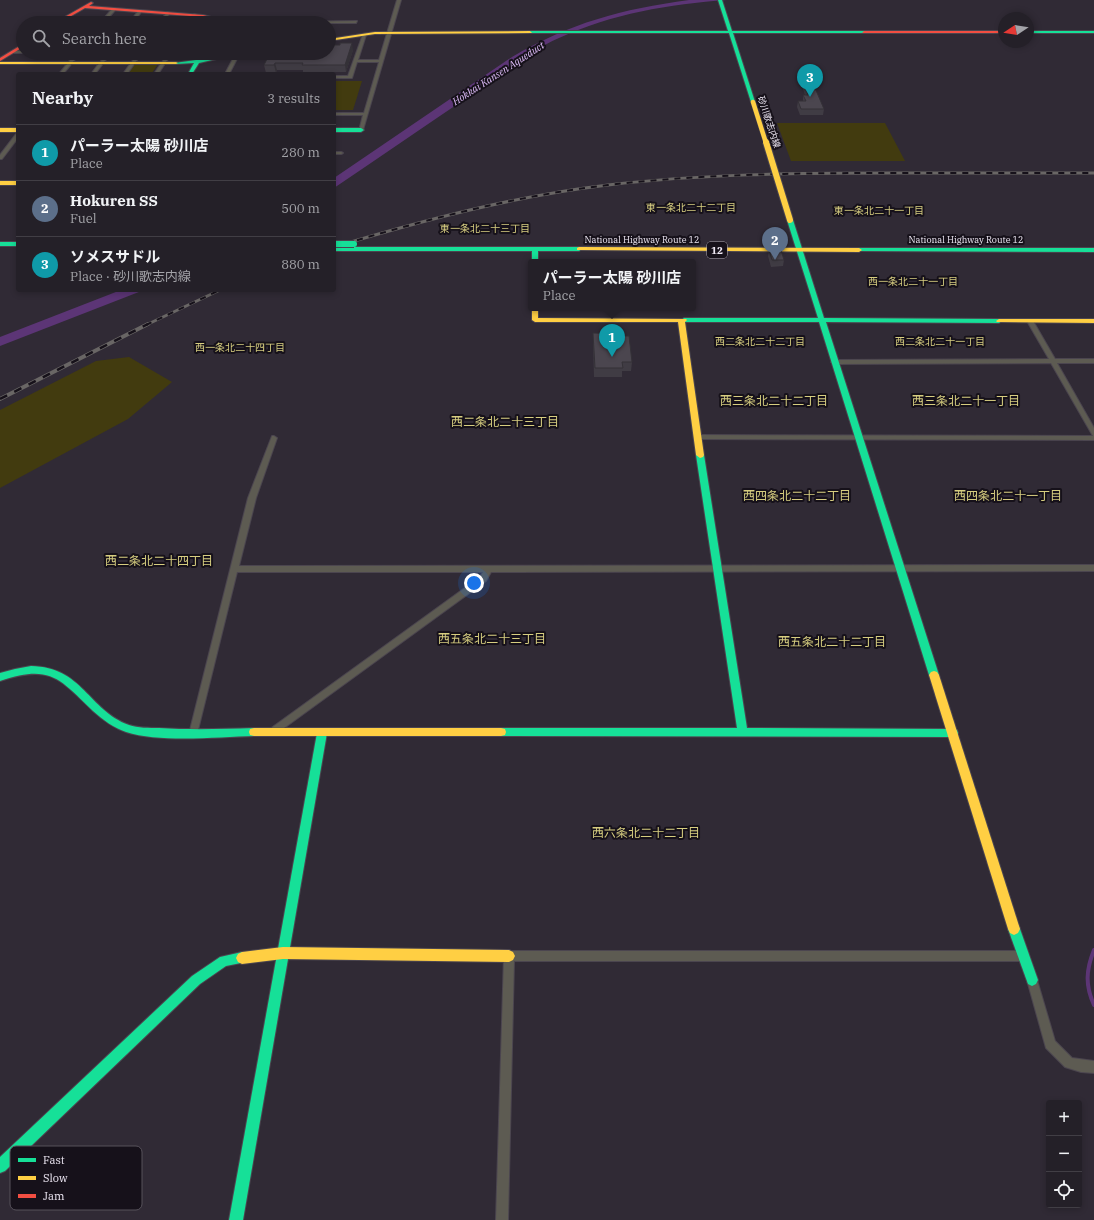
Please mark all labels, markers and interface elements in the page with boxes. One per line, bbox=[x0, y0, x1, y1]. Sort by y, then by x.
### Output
north arrow bbox=[998, 12, 1034, 48]
search box bbox=[16, 16, 336, 60]
icon: search bbox=[30, 27, 52, 49]
text: Search here bbox=[62, 29, 147, 48]
water label: Hokkai Kansen Aqueduct bbox=[449, 39, 547, 109]
pin: 3 bbox=[797, 64, 823, 97]
text: Nearby bbox=[32, 87, 93, 109]
text: 3 results bbox=[267, 90, 320, 107]
street label: 砂川歌志内線 bbox=[756, 94, 783, 150]
text: パーラー太陽 砂川店 bbox=[70, 136, 208, 155]
text: 1 bbox=[41, 144, 49, 161]
text: 280 m bbox=[281, 144, 320, 161]
text: Place bbox=[70, 155, 103, 172]
text: Hokuren SS bbox=[70, 191, 158, 210]
text: 2 bbox=[41, 200, 49, 217]
text: 500 m bbox=[281, 200, 320, 217]
district label: 東一条北二十二丁目 bbox=[646, 201, 736, 214]
district label: 東一条北二十一丁目 bbox=[834, 204, 924, 217]
text: Fuel bbox=[70, 210, 97, 227]
district label: 東一条北二十三丁目 bbox=[440, 222, 530, 235]
pin: 2 bbox=[762, 227, 788, 260]
street label: National Highway Route 12 bbox=[585, 234, 699, 245]
street label: National Highway Route 12 bbox=[909, 234, 1023, 245]
road number: 12 bbox=[707, 242, 727, 258]
text: ソメスサドル bbox=[70, 247, 160, 266]
text: 3 bbox=[41, 256, 49, 273]
text: 880 m bbox=[281, 256, 320, 273]
popup bbox=[528, 259, 696, 311]
text: Place · 砂川歌志内線 bbox=[70, 268, 191, 285]
text: パーラー太陽 砂川店 bbox=[543, 268, 681, 287]
district label: 西一条北二十一丁目 bbox=[868, 275, 958, 288]
text: Place bbox=[543, 287, 575, 304]
pin: 1 bbox=[599, 324, 625, 357]
district label: 西二条北二十二丁目 bbox=[715, 335, 805, 348]
district label: 西二条北二十一丁目 bbox=[895, 335, 985, 348]
district label: 西一条北二十四丁目 bbox=[195, 341, 285, 354]
district label: 西三条北二十二丁目 bbox=[720, 393, 828, 408]
district label: 西三条北二十一丁目 bbox=[912, 393, 1020, 408]
district label: 西二条北二十三丁目 bbox=[451, 414, 559, 429]
district label: 西四条北二十二丁目 bbox=[743, 488, 851, 503]
district label: 西四条北二十一丁目 bbox=[954, 488, 1062, 503]
district label: 西二条北二十四丁目 bbox=[105, 553, 213, 568]
your location bbox=[464, 573, 484, 593]
district label: 西五条北二十三丁目 bbox=[438, 631, 546, 646]
district label: 西五条北二十二丁目 bbox=[778, 634, 886, 649]
district label: 西六条北二十二丁目 bbox=[592, 825, 700, 840]
map controls bbox=[1046, 1100, 1082, 1208]
button: + bbox=[1046, 1100, 1082, 1136]
button: − bbox=[1046, 1136, 1082, 1172]
legend bbox=[10, 1146, 142, 1210]
text: Fast bbox=[43, 1153, 65, 1167]
text: Slow bbox=[43, 1171, 68, 1185]
button: locate bbox=[1046, 1172, 1082, 1208]
text: Jam bbox=[43, 1189, 65, 1203]

